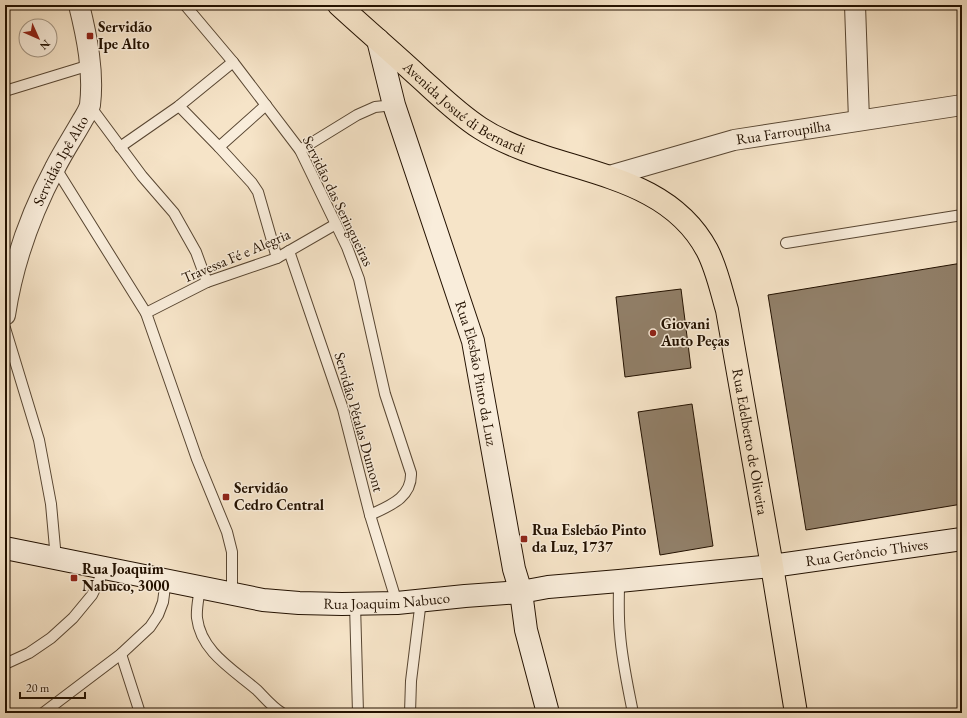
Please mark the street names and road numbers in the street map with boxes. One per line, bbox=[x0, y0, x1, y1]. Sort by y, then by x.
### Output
street label: Avenida Josué di Bernardi bbox=[398, 56, 528, 158]
street label: Servidão Ipê Alto bbox=[28, 112, 92, 209]
street label: Rua Farroupilha bbox=[735, 115, 832, 149]
street label: Servidão das Seringueiras bbox=[299, 132, 378, 269]
street label: Travessa Fé e Alegria bbox=[179, 224, 293, 287]
street label: Rua Elesbão Pinto da Luz bbox=[451, 298, 502, 448]
street label: Servidão Pétalas Dumont bbox=[330, 350, 389, 494]
street label: Rua Edelberto de Oliveira bbox=[728, 367, 773, 516]
street label: Rua Gerôncio Thives bbox=[804, 534, 929, 570]
street label: Rua Joaquim Nabuco bbox=[323, 588, 451, 613]

